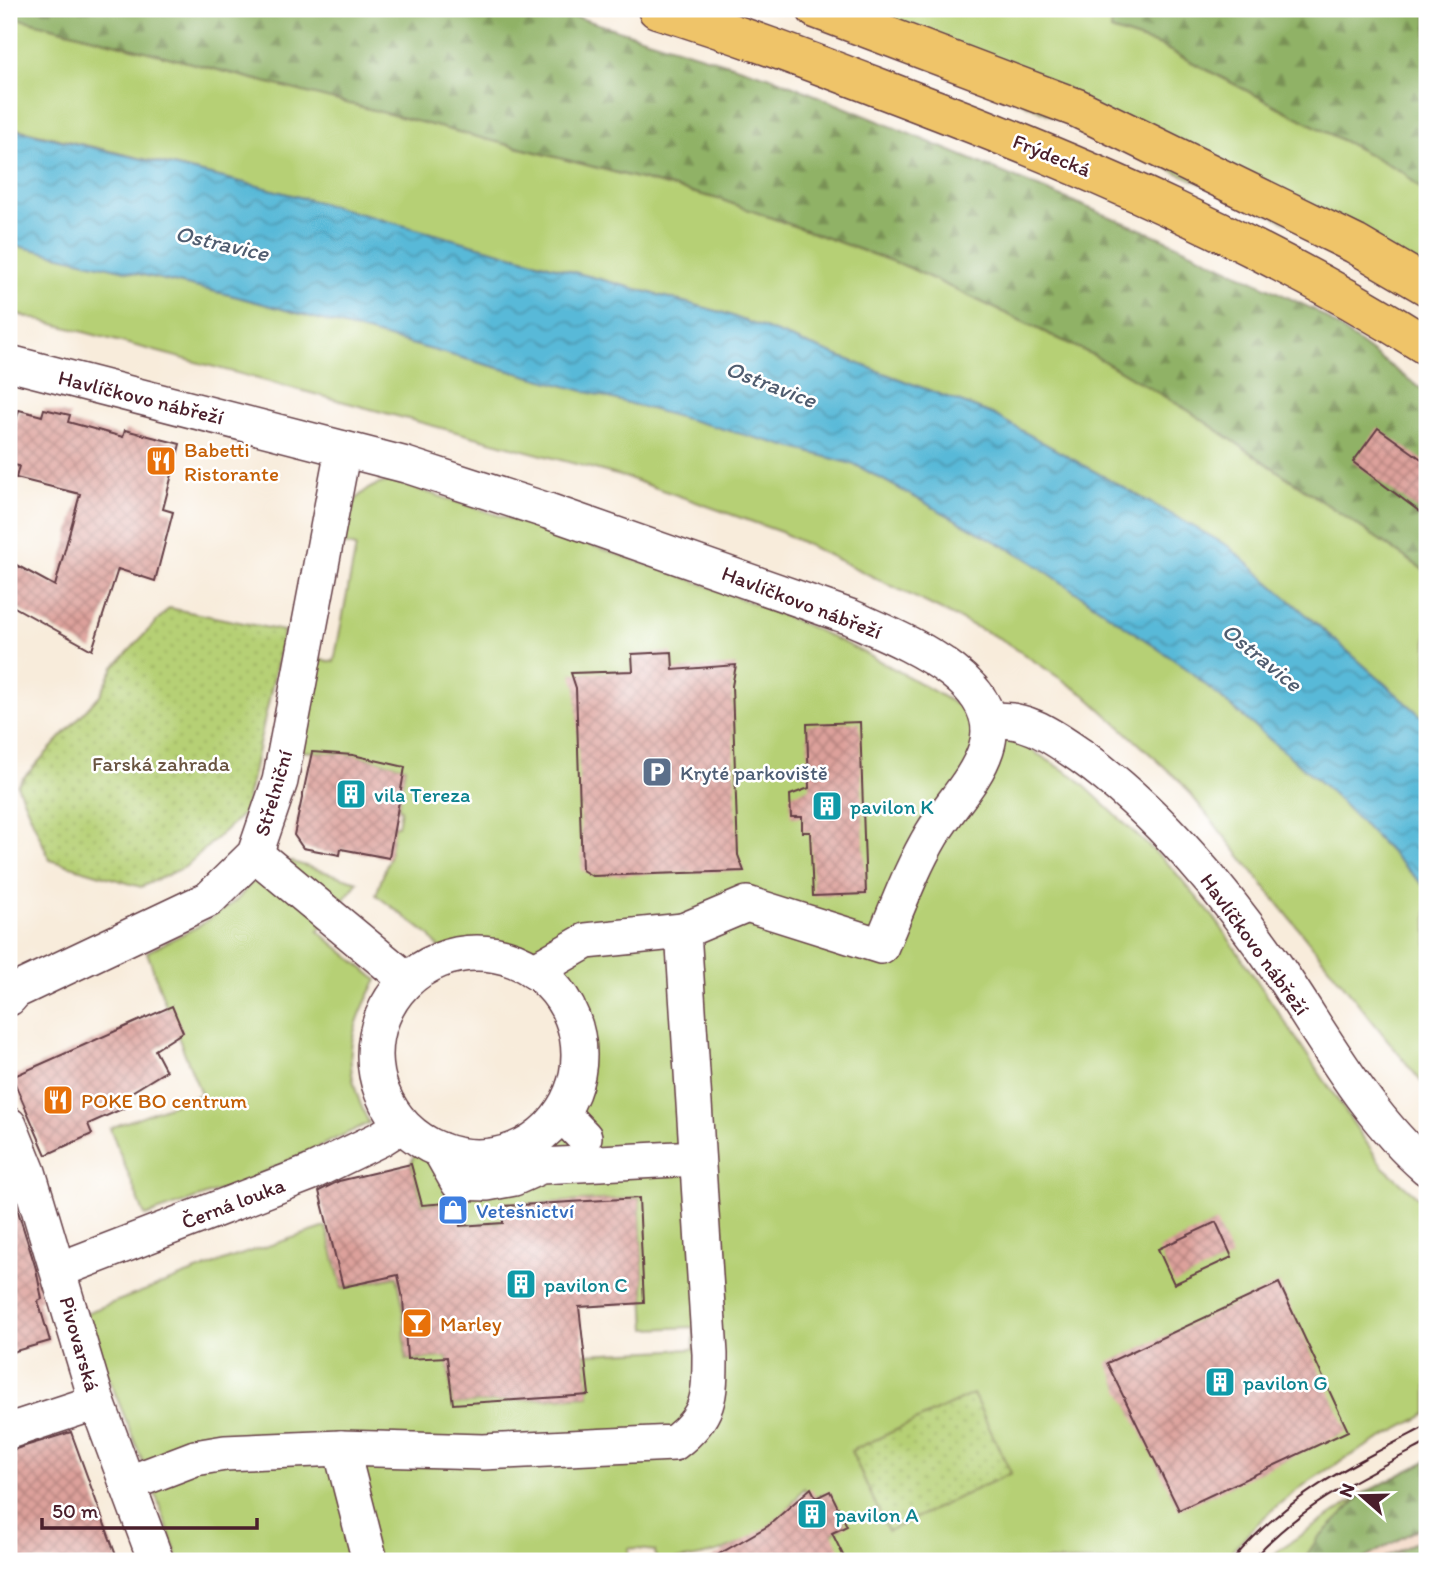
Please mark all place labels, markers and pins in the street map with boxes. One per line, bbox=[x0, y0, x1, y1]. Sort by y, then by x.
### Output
place label: Babetti Ristorante bbox=[184, 437, 279, 486]
restaurant icon: Babetti Ristorante bbox=[144, 444, 178, 478]
parking icon: Kryté parkoviště bbox=[640, 755, 674, 789]
place label: Kryté parkoviště bbox=[680, 760, 828, 785]
building icon: vila Tereza bbox=[334, 777, 368, 811]
place label: vila Tereza bbox=[374, 782, 470, 807]
building icon: pavilon K bbox=[810, 789, 844, 823]
place label: pavilon K bbox=[850, 794, 934, 819]
restaurant icon: POKE BO centrum bbox=[41, 1083, 75, 1117]
place label: POKE BO centrum bbox=[81, 1088, 247, 1113]
shop icon: Vetešnictví bbox=[436, 1193, 470, 1227]
place label: Vetešnictví bbox=[476, 1198, 575, 1223]
building icon: pavilon C bbox=[504, 1267, 538, 1301]
place label: pavilon C bbox=[544, 1272, 628, 1297]
bar icon: Marley bbox=[400, 1306, 434, 1340]
place label: Marley bbox=[440, 1311, 502, 1336]
building icon: pavilon G bbox=[1203, 1365, 1237, 1399]
place label: pavilon G bbox=[1243, 1370, 1328, 1395]
building icon: pavilon A bbox=[795, 1497, 829, 1531]
place label: pavilon A bbox=[835, 1502, 919, 1527]

